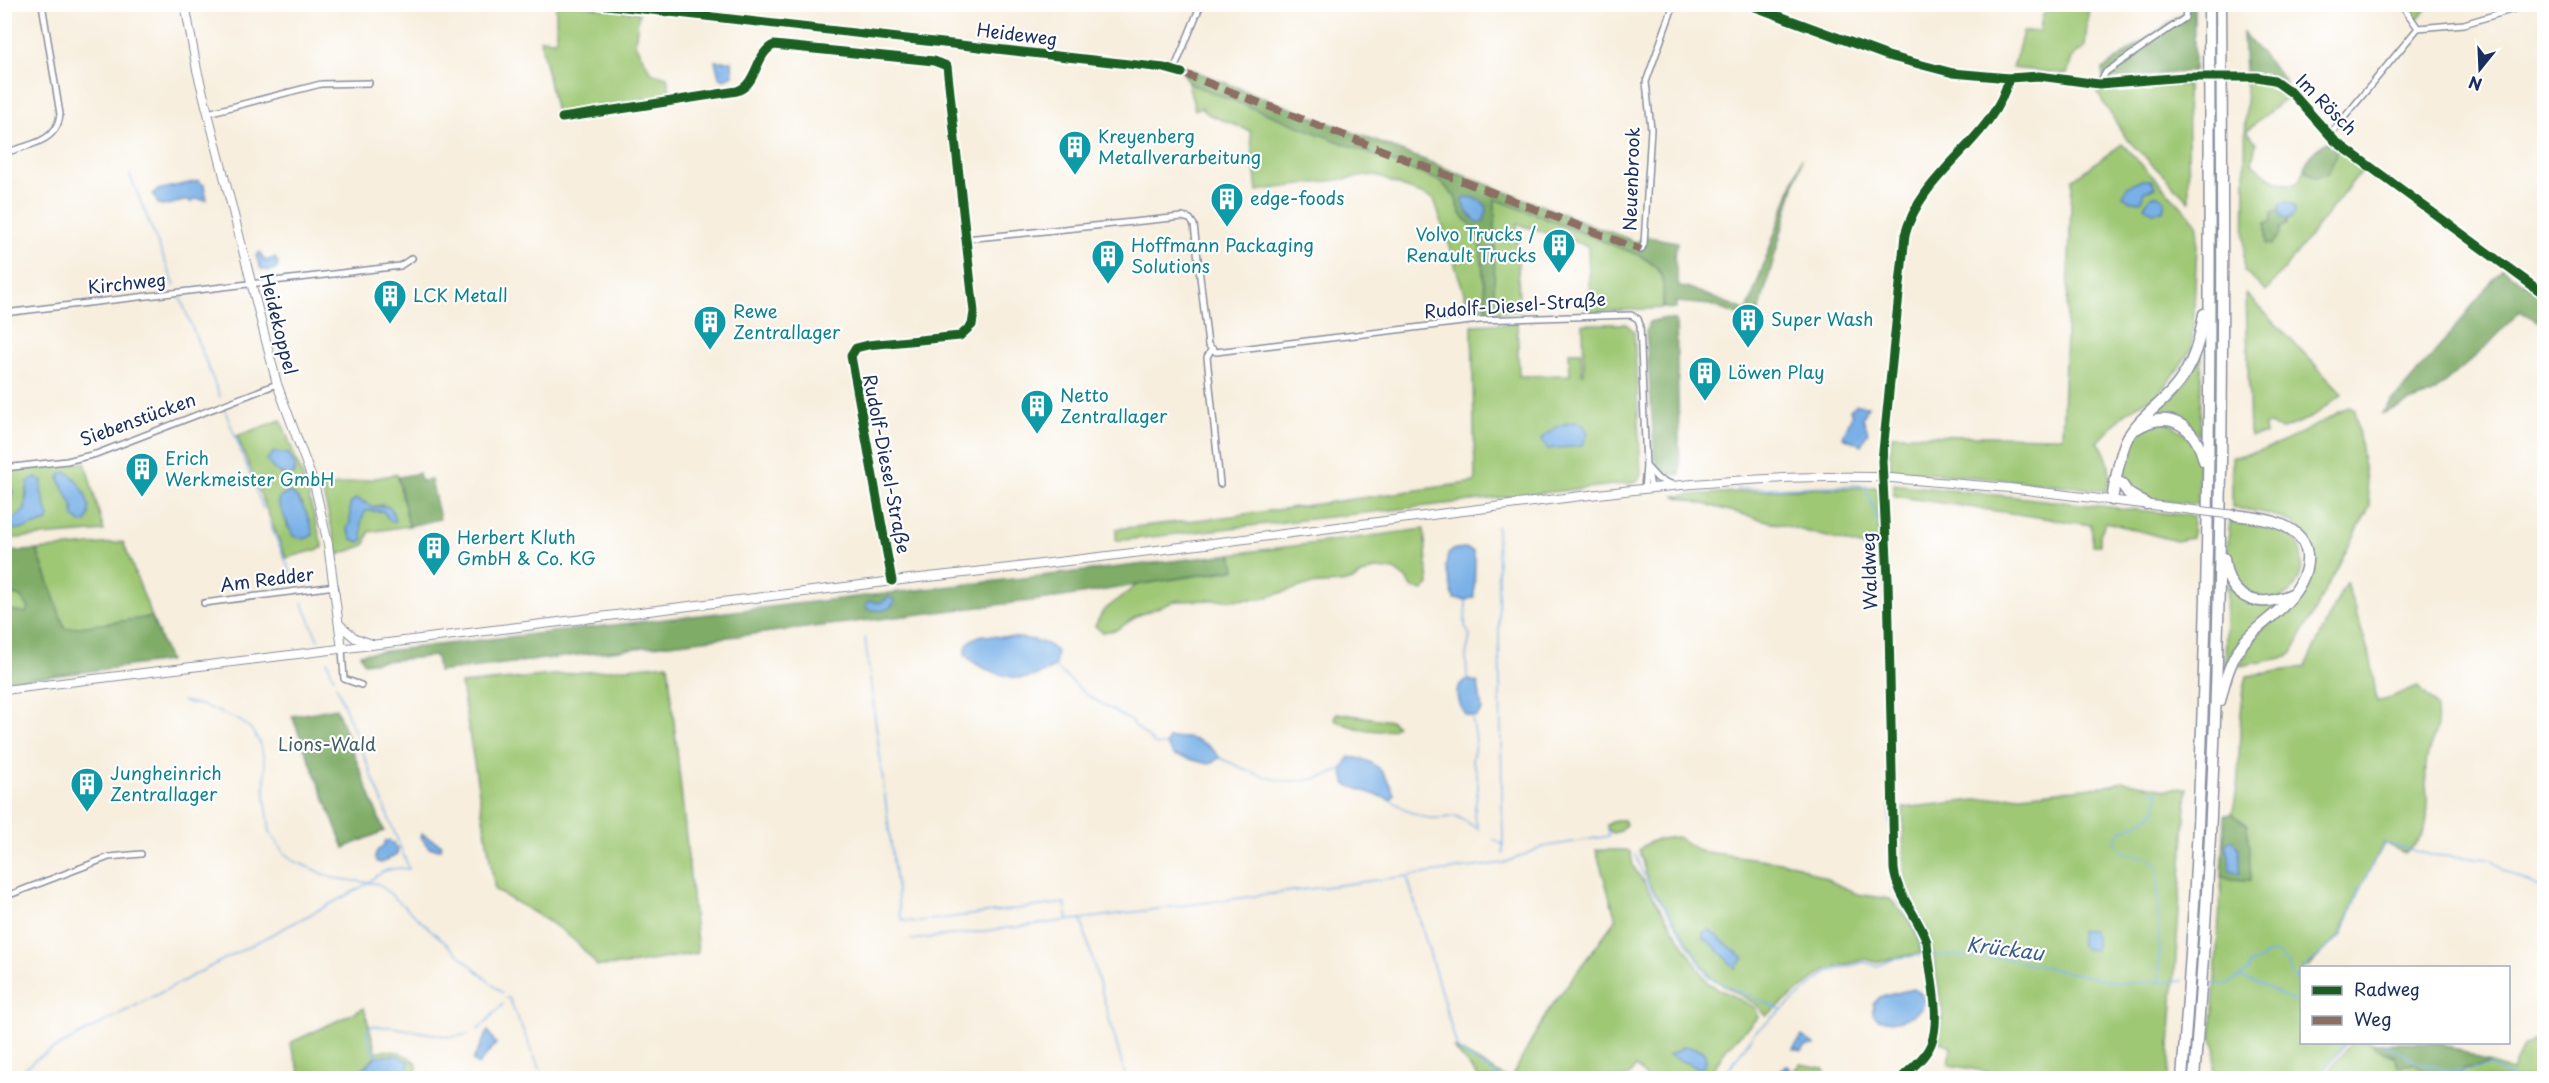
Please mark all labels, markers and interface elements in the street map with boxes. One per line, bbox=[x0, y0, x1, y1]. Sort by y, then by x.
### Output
street label: Heideweg bbox=[975, 15, 1059, 52]
north arrow bbox=[2450, 39, 2510, 99]
street label: Im Rösch bbox=[2290, 67, 2364, 141]
text: N bbox=[2465, 71, 2485, 98]
place label: Kreyenberg Metallverarbeitung bbox=[1098, 122, 1261, 170]
street label: Neuenbrook bbox=[1615, 127, 1646, 231]
building icon: Kreyenberg Metallverarbeitung bbox=[1057, 129, 1093, 176]
building icon: edge-foods bbox=[1209, 181, 1245, 228]
place label: edge-foods bbox=[1250, 184, 1344, 211]
place label: Volvo Trucks / Renault Trucks bbox=[1406, 220, 1537, 268]
building icon: Volvo Trucks / Renault Trucks bbox=[1541, 227, 1577, 274]
place label: Hoffmann Packaging Solutions bbox=[1131, 231, 1314, 279]
building icon: Hoffmann Packaging Solutions bbox=[1090, 238, 1126, 285]
street label: Kirchweg bbox=[86, 265, 167, 300]
street label: Heidekoppel bbox=[254, 270, 305, 377]
building icon: LCK Metall bbox=[372, 278, 408, 325]
place label: LCK Metall bbox=[413, 281, 508, 308]
street label: Rudolf-Diesel-Straße bbox=[1423, 285, 1607, 324]
place label: Rewe Zentrallager bbox=[733, 297, 841, 345]
building icon: Super Wash bbox=[1730, 302, 1766, 349]
building icon: Rewe Zentrallager bbox=[692, 304, 728, 351]
place label: Super Wash bbox=[1771, 305, 1874, 332]
building icon: Löwen Play bbox=[1687, 355, 1723, 402]
place label: Löwen Play bbox=[1728, 358, 1824, 385]
street label: Rudolf-Diesel-Straße bbox=[857, 372, 918, 556]
place label: Netto Zentrallager bbox=[1060, 381, 1168, 429]
street label: Siebenstücken bbox=[76, 385, 199, 452]
building icon: Netto Zentrallager bbox=[1019, 388, 1055, 435]
place label: Erich Werkmeister GmbH bbox=[165, 444, 334, 492]
building icon: Erich Werkmeister GmbH bbox=[124, 451, 160, 498]
place label: Herbert Kluth GmbH & Co. KG bbox=[457, 523, 596, 571]
building icon: Herbert Kluth GmbH & Co. KG bbox=[416, 530, 452, 577]
street label: Waldweg bbox=[1854, 532, 1883, 610]
street label: Am Redder bbox=[218, 559, 316, 598]
park label: Lions-Wald bbox=[278, 730, 376, 757]
place label: Jungheinrich Zentrallager bbox=[110, 759, 222, 807]
building icon: Jungheinrich Zentrallager bbox=[69, 766, 105, 813]
water label: Krückau bbox=[1965, 928, 2047, 968]
legend bbox=[2300, 966, 2510, 1044]
text: Radweg bbox=[2354, 975, 2420, 1002]
text: Weg bbox=[2354, 1005, 2392, 1032]

